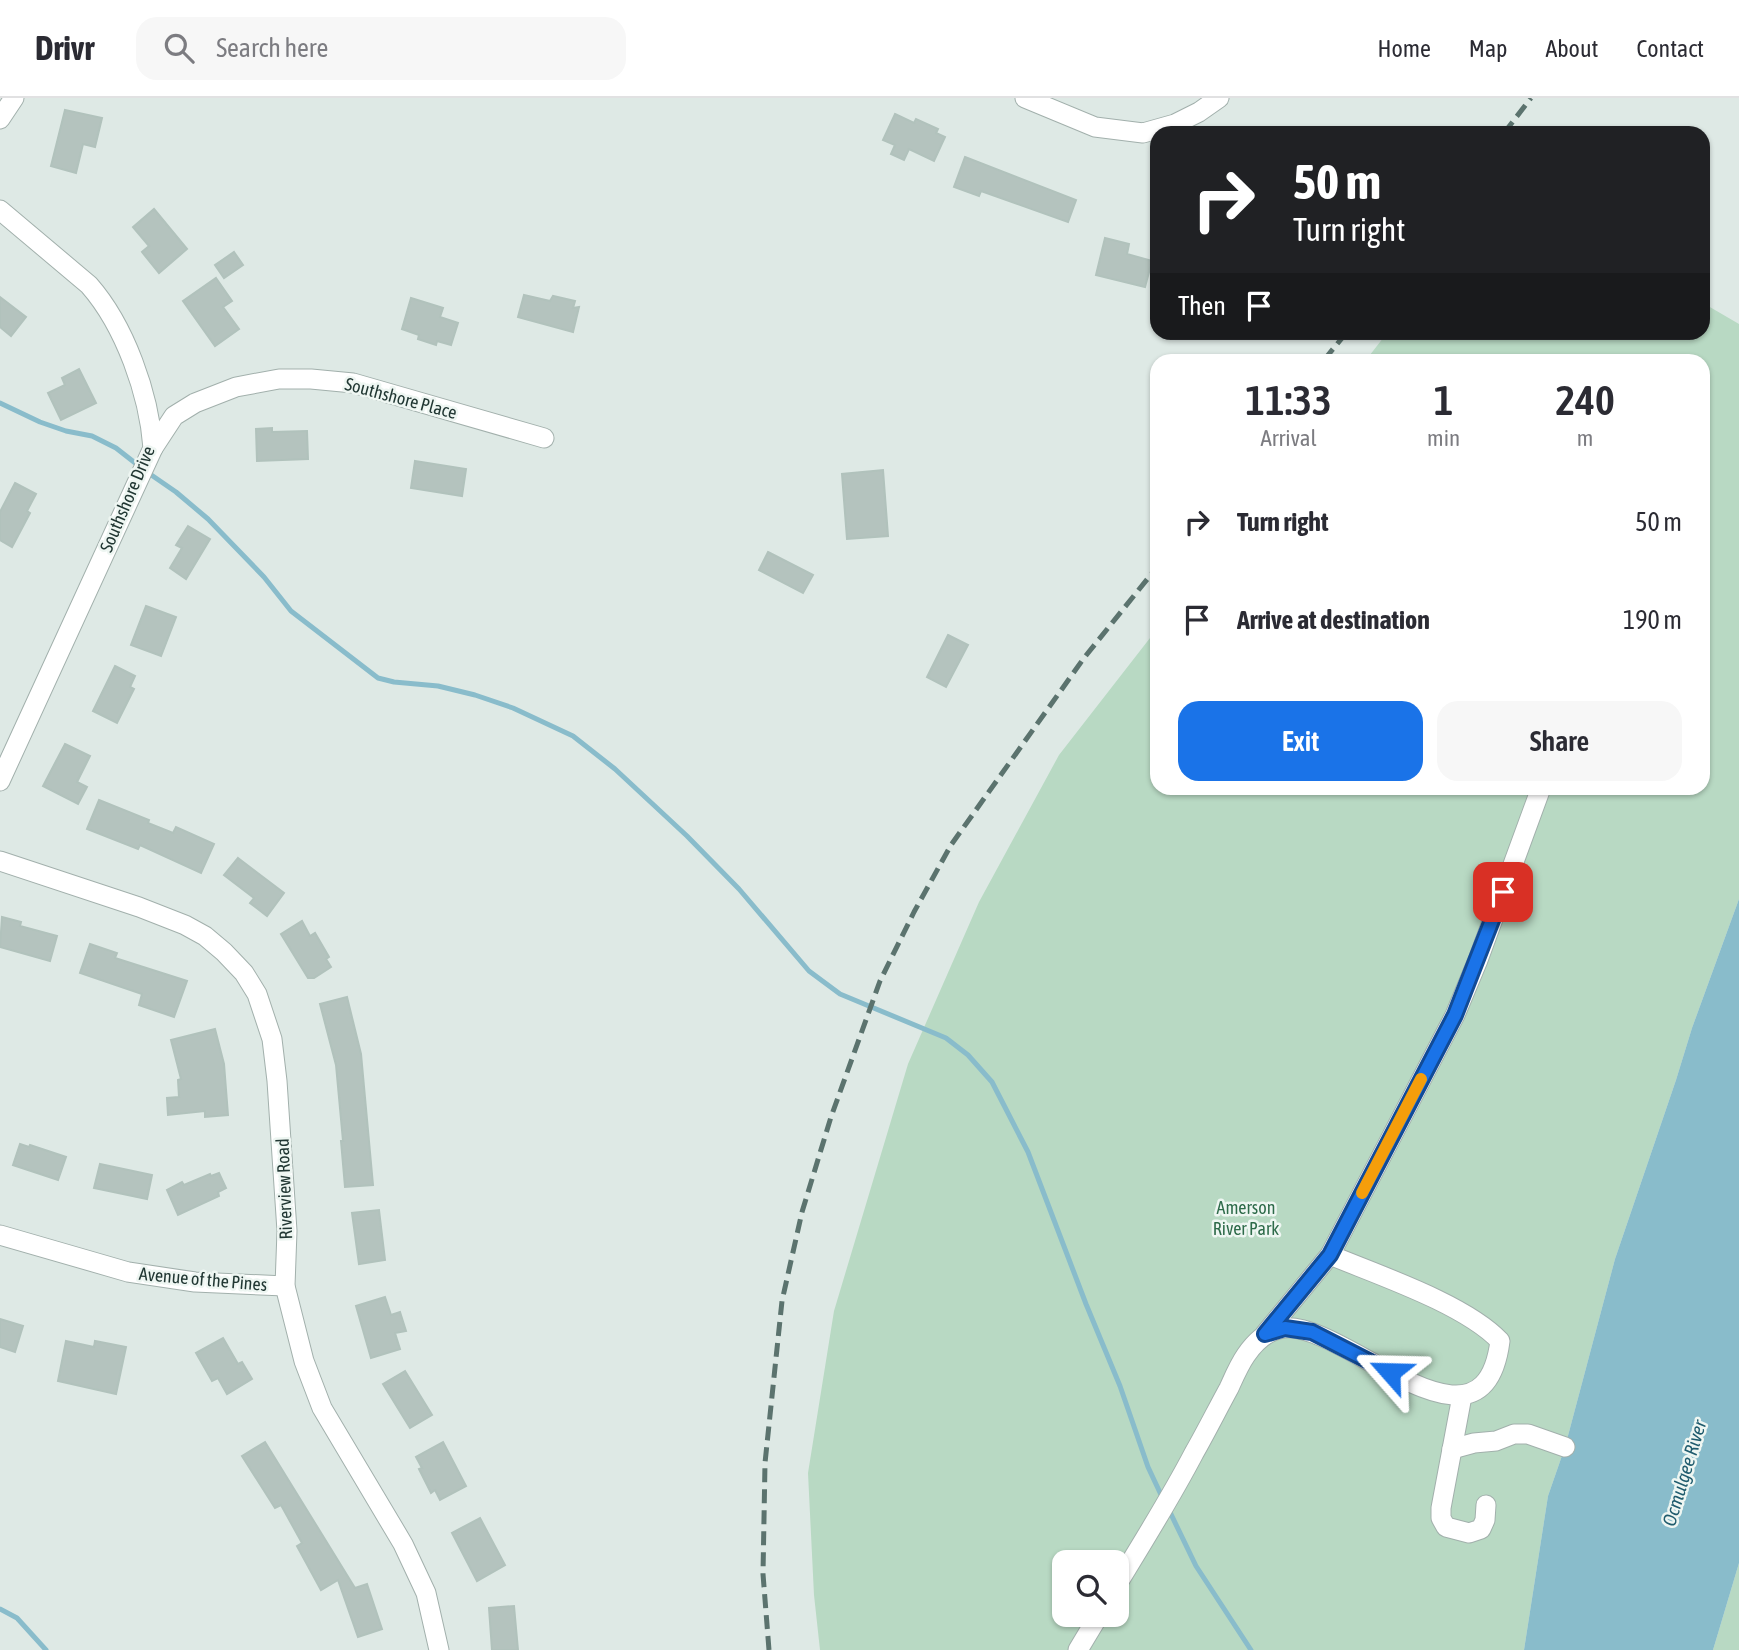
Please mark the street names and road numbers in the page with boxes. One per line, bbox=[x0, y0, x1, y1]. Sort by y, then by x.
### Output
street label: Southshore Place bbox=[343, 373, 459, 423]
street label: Southshore Drive bbox=[95, 443, 159, 555]
street label: Riverview Road bbox=[272, 1138, 296, 1240]
street label: Avenue of the Pines bbox=[138, 1263, 268, 1295]

